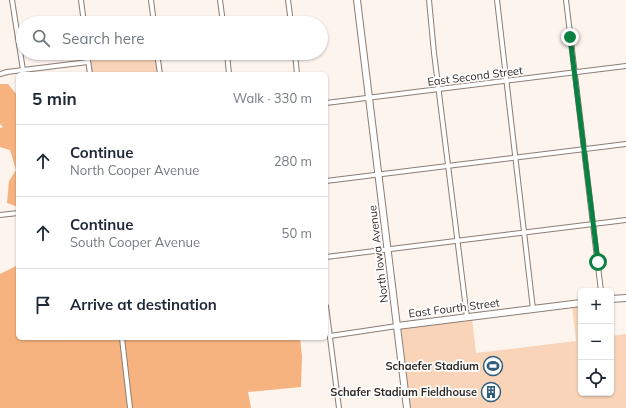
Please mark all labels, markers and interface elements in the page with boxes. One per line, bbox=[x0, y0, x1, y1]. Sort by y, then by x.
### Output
search box bbox=[16, 16, 328, 60]
icon: search bbox=[30, 27, 52, 49]
route end bbox=[561, 28, 579, 46]
text: Search here bbox=[62, 29, 144, 48]
street label: East Second Street bbox=[427, 63, 524, 89]
text: 5 min bbox=[32, 88, 77, 109]
text: Walk · 330 m bbox=[233, 90, 312, 106]
text: Continue bbox=[70, 143, 133, 162]
icon: ahead bbox=[32, 150, 54, 172]
text: 280 m bbox=[274, 153, 312, 169]
text: North Cooper Avenue bbox=[70, 162, 199, 178]
street label: North Iowa Avenue bbox=[365, 204, 391, 304]
text: Continue bbox=[70, 215, 133, 234]
icon: ahead bbox=[32, 222, 54, 244]
text: 50 m bbox=[282, 225, 312, 241]
text: South Cooper Avenue bbox=[70, 234, 200, 250]
route start bbox=[589, 253, 607, 271]
map controls bbox=[578, 288, 614, 396]
button: + bbox=[578, 288, 614, 324]
icon: arrive bbox=[32, 294, 54, 316]
text: Arrive at destination bbox=[70, 295, 217, 314]
street label: East Fourth Street bbox=[408, 295, 500, 321]
button: − bbox=[578, 324, 614, 360]
sports icon: Schaefer Stadium bbox=[482, 355, 504, 377]
place label: Schaefer Stadium bbox=[385, 359, 479, 373]
button: locate bbox=[578, 360, 614, 396]
building icon: Schafer Stadium Fieldhouse bbox=[480, 381, 502, 403]
place label: Schafer Stadium Fieldhouse bbox=[330, 385, 477, 399]

